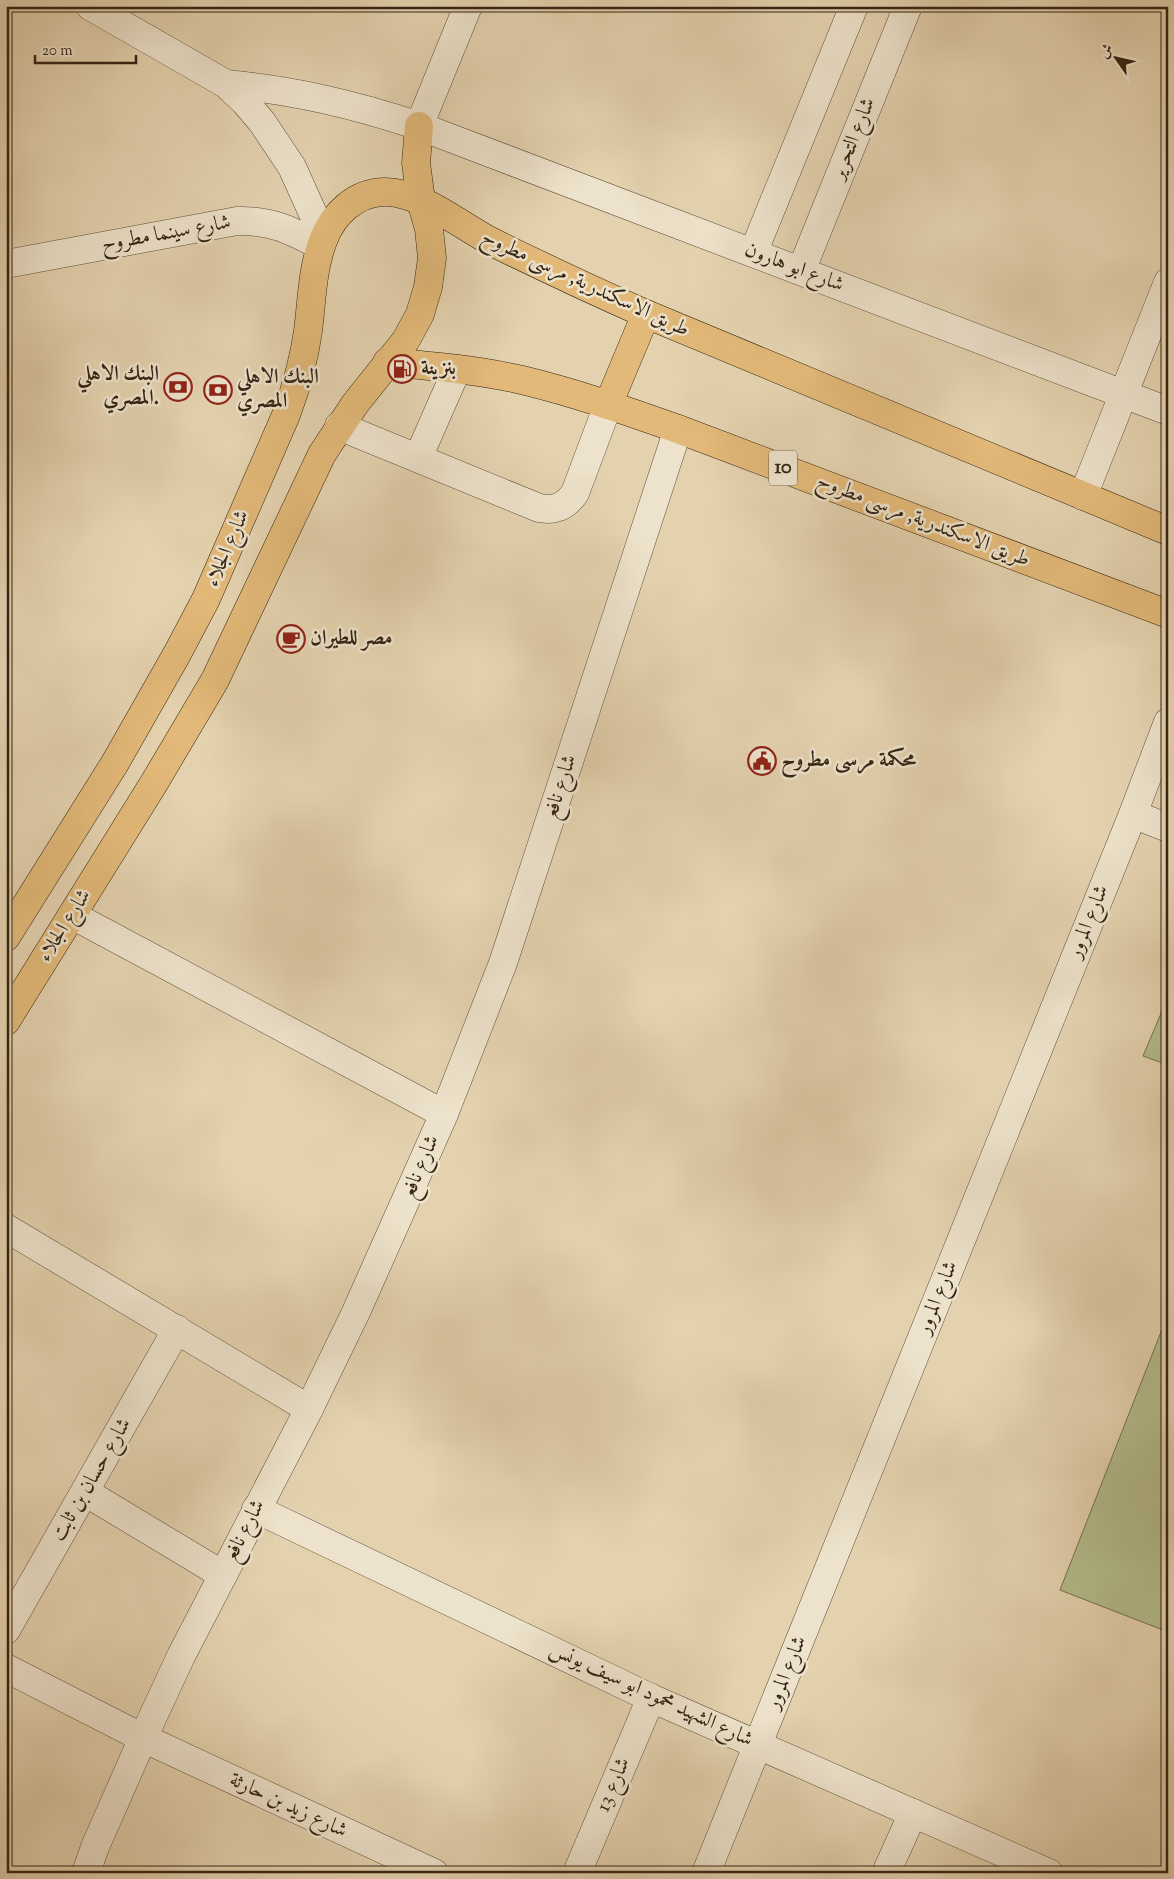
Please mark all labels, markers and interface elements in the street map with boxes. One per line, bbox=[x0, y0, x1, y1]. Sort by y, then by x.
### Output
scale bar bbox=[35, 32, 136, 64]
north arrow bbox=[1092, 32, 1142, 82]
text: ش bbox=[1095, 40, 1119, 63]
text: 20 m bbox=[42, 41, 73, 62]
street label: شارع التحرير bbox=[823, 93, 885, 187]
street label: شارع سينما مطروح bbox=[99, 208, 234, 262]
street label: طريق الاسكندرية, مرسى مطروح bbox=[475, 223, 694, 347]
street label: شارع ابو هارون bbox=[740, 235, 848, 302]
fuel station icon: بنزينة bbox=[387, 354, 417, 384]
place label: بنزينة bbox=[421, 354, 456, 384]
place label: البنك الاهلي المصري. bbox=[76, 360, 159, 414]
place label: البنك الاهلي المصري bbox=[236, 363, 319, 417]
bank icon: البنك الاهلي المصري. bbox=[163, 372, 193, 402]
bank icon: البنك الاهلي المصري bbox=[203, 375, 233, 405]
road number: 10 bbox=[769, 450, 797, 486]
street label: طريق الاسكندرية, مرسى مطروح bbox=[811, 466, 1034, 577]
street label: شارع الجلاء bbox=[198, 506, 259, 593]
cafe icon: مصر للطيران bbox=[276, 624, 306, 654]
place label: مصر للطيران bbox=[310, 624, 393, 654]
public building icon: محكمة مرسى مطروح bbox=[747, 746, 777, 776]
place label: محكمة مرسى مطروح bbox=[781, 746, 917, 778]
street label: شارع نافع bbox=[536, 751, 587, 824]
street label: شارع المرور bbox=[1060, 881, 1118, 966]
street label: شارع الجلاء bbox=[31, 884, 100, 969]
street label: شارع نافع bbox=[394, 1131, 450, 1204]
street label: شارع المرور bbox=[909, 1257, 967, 1342]
street label: شارع حسان بن ثابت bbox=[44, 1413, 140, 1548]
street label: شارع نافع bbox=[217, 1495, 275, 1568]
street label: شارع المرور bbox=[758, 1632, 816, 1717]
street label: شارع الشهيد محمود ابو سيف يونس bbox=[544, 1635, 758, 1756]
street label: شارع 13 bbox=[589, 1753, 640, 1817]
street label: شارع زيد بن حارثة bbox=[224, 1766, 352, 1847]

